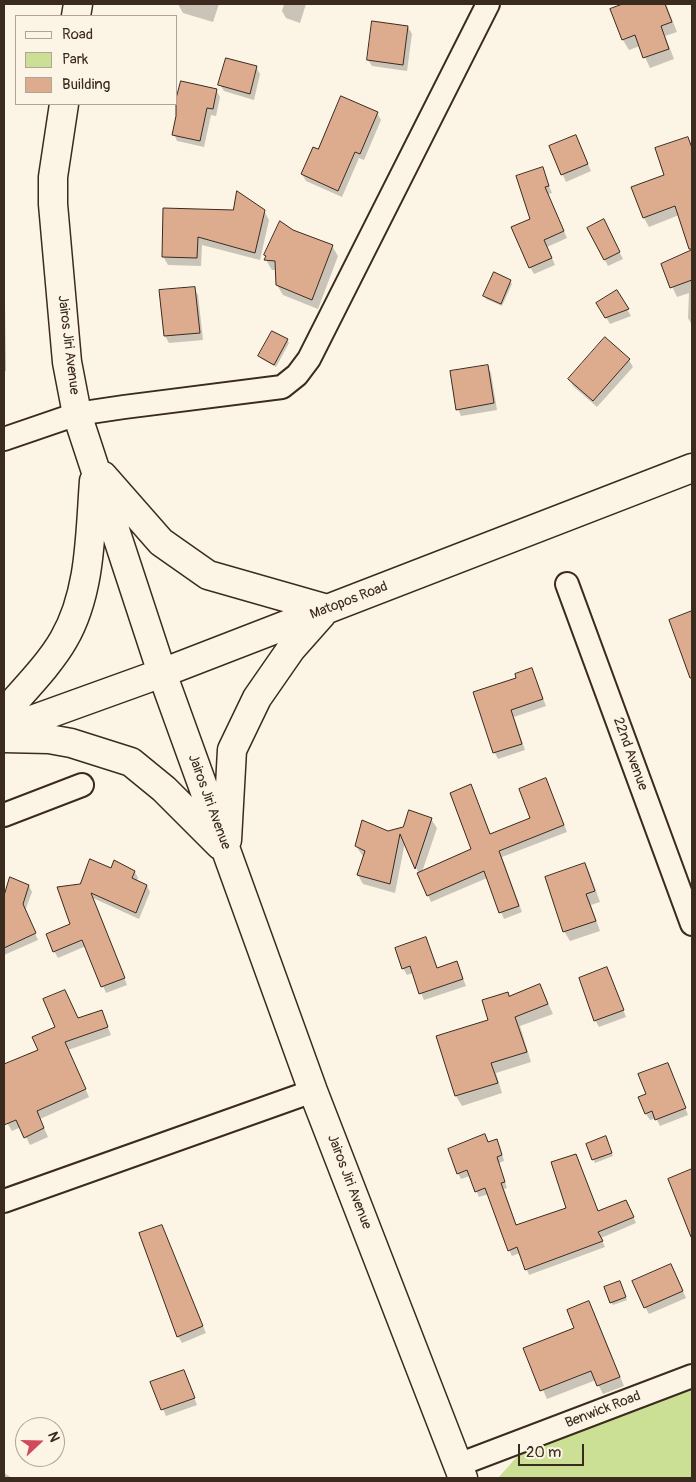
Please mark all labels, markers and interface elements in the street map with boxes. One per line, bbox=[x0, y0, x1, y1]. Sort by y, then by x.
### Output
legend bbox=[15, 15, 178, 105]
text: Road bbox=[62, 25, 93, 44]
text: Park bbox=[62, 50, 88, 69]
text: Building bbox=[62, 75, 110, 94]
street label: Jairos Jiri Avenue bbox=[54, 294, 82, 396]
street label: Matopos Road bbox=[308, 578, 390, 624]
street label: 22nd Avenue bbox=[609, 715, 651, 793]
street label: Jairos Jiri Avenue bbox=[184, 752, 234, 852]
street label: Jairos Jiri Avenue bbox=[323, 1132, 375, 1232]
street label: Benwick Road bbox=[563, 1388, 643, 1432]
north arrow bbox=[15, 1417, 65, 1467]
text: N bbox=[44, 1429, 63, 1444]
scale bar bbox=[521, 1434, 587, 1466]
text: 20 m bbox=[526, 1443, 561, 1462]

